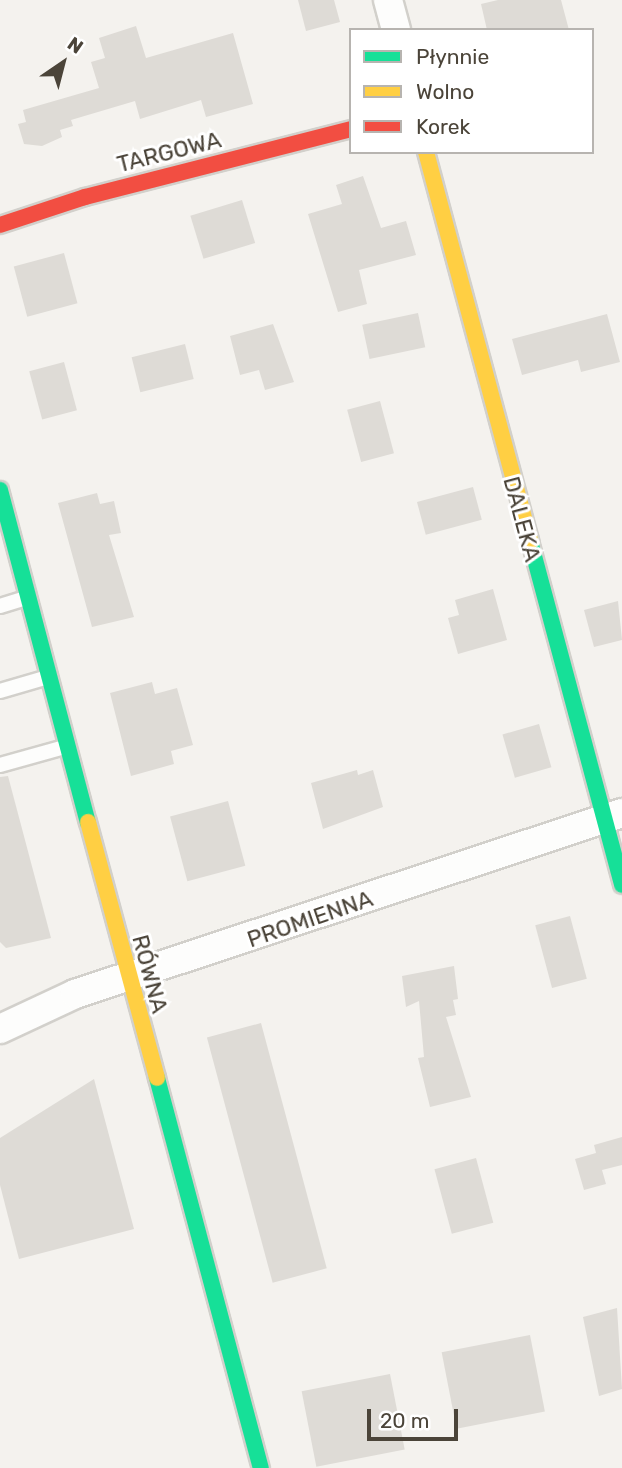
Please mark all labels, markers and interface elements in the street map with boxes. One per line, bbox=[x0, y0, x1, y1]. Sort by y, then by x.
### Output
north arrow bbox=[28, 28, 98, 98]
legend bbox=[349, 28, 594, 154]
text: N bbox=[63, 32, 88, 59]
text: Płynnie bbox=[416, 44, 489, 69]
text: Wolno bbox=[416, 79, 474, 104]
text: Korek bbox=[416, 114, 470, 139]
street label: TARGOWA bbox=[114, 126, 224, 178]
street label: DALEKA bbox=[497, 473, 547, 565]
street label: PROMIENNA bbox=[243, 885, 377, 953]
street label: RÓWNA bbox=[126, 932, 174, 1016]
scale bar bbox=[370, 1394, 461, 1438]
text: 20 m bbox=[380, 1408, 429, 1433]

